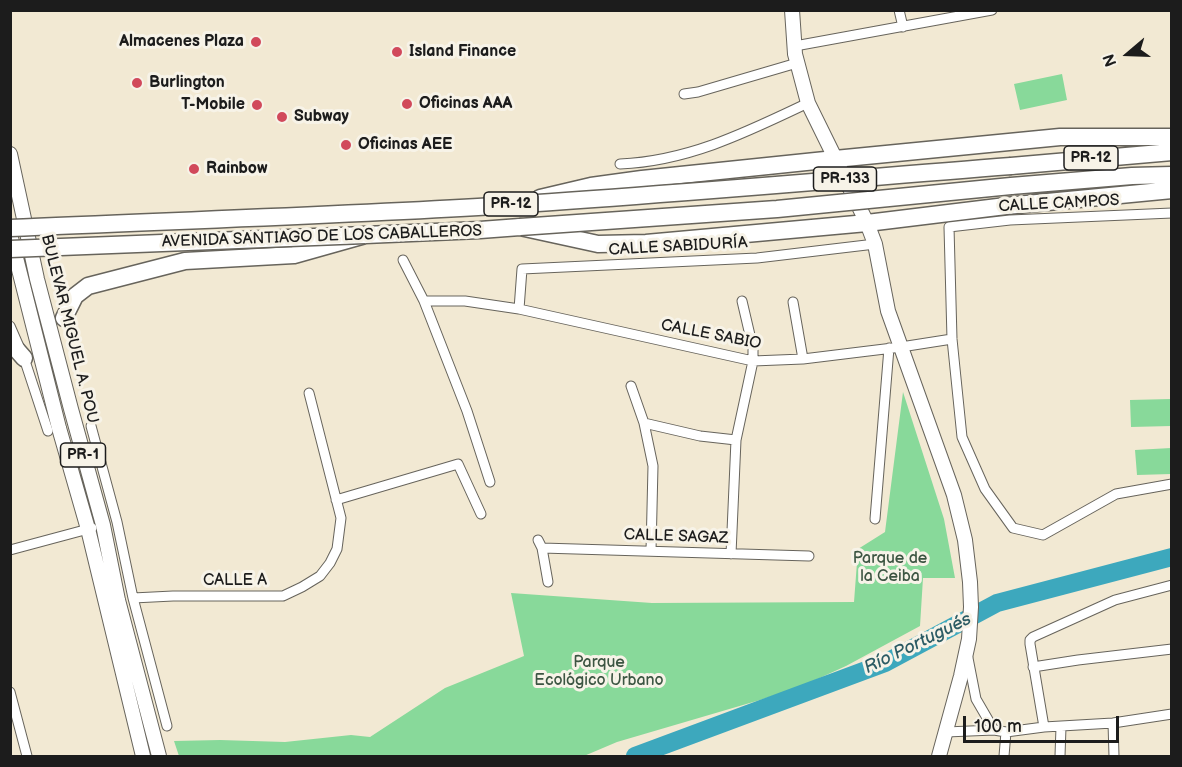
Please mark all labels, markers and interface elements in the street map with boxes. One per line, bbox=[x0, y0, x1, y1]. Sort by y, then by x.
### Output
north arrow bbox=[1098, 24, 1158, 84]
place label: Almacenes Plaza bbox=[119, 32, 244, 52]
marker: Almacenes Plaza bbox=[249, 35, 263, 49]
place label: Island Finance bbox=[409, 42, 516, 62]
marker: Island Finance bbox=[390, 45, 404, 59]
text: N bbox=[1100, 51, 1121, 69]
place label: Burlington bbox=[149, 73, 225, 93]
marker: Burlington bbox=[130, 76, 144, 90]
place label: Oficinas AAA bbox=[419, 94, 512, 114]
place label: T-Mobile bbox=[181, 95, 245, 115]
marker: Oficinas AAA bbox=[400, 97, 414, 111]
marker: T-Mobile bbox=[250, 98, 264, 112]
place label: Subway bbox=[294, 107, 349, 127]
marker: Subway bbox=[275, 110, 289, 124]
place label: Oficinas AEE bbox=[358, 135, 452, 155]
marker: Oficinas AEE bbox=[339, 138, 353, 152]
road number: PR-12 bbox=[1064, 146, 1118, 170]
place label: Rainbow bbox=[206, 159, 267, 179]
marker: Rainbow bbox=[187, 162, 201, 176]
road number: PR-133 bbox=[814, 167, 876, 191]
street label: CALLE CAMPOS bbox=[998, 191, 1120, 217]
road number: PR-12 bbox=[484, 192, 538, 216]
street label: AVENIDA SANTIAGO DE LOS CABALLEROS bbox=[162, 222, 482, 252]
street label: BULEVAR MIGUEL A. POU bbox=[36, 232, 102, 426]
street label: CALLE SABIDURÍA bbox=[608, 234, 748, 260]
street label: CALLE SABIO bbox=[659, 316, 763, 354]
road number: PR-1 bbox=[60, 443, 106, 467]
street label: CALLE SAGAZ bbox=[623, 526, 729, 548]
park label: Parque de la Ceiba bbox=[853, 549, 927, 587]
street label: CALLE A bbox=[203, 571, 267, 591]
water label: Río Portugués bbox=[861, 609, 975, 679]
park label: Parque Ecológico Urbano bbox=[534, 653, 664, 691]
scale bar bbox=[966, 704, 1122, 742]
text: 100 m bbox=[974, 716, 1022, 737]

